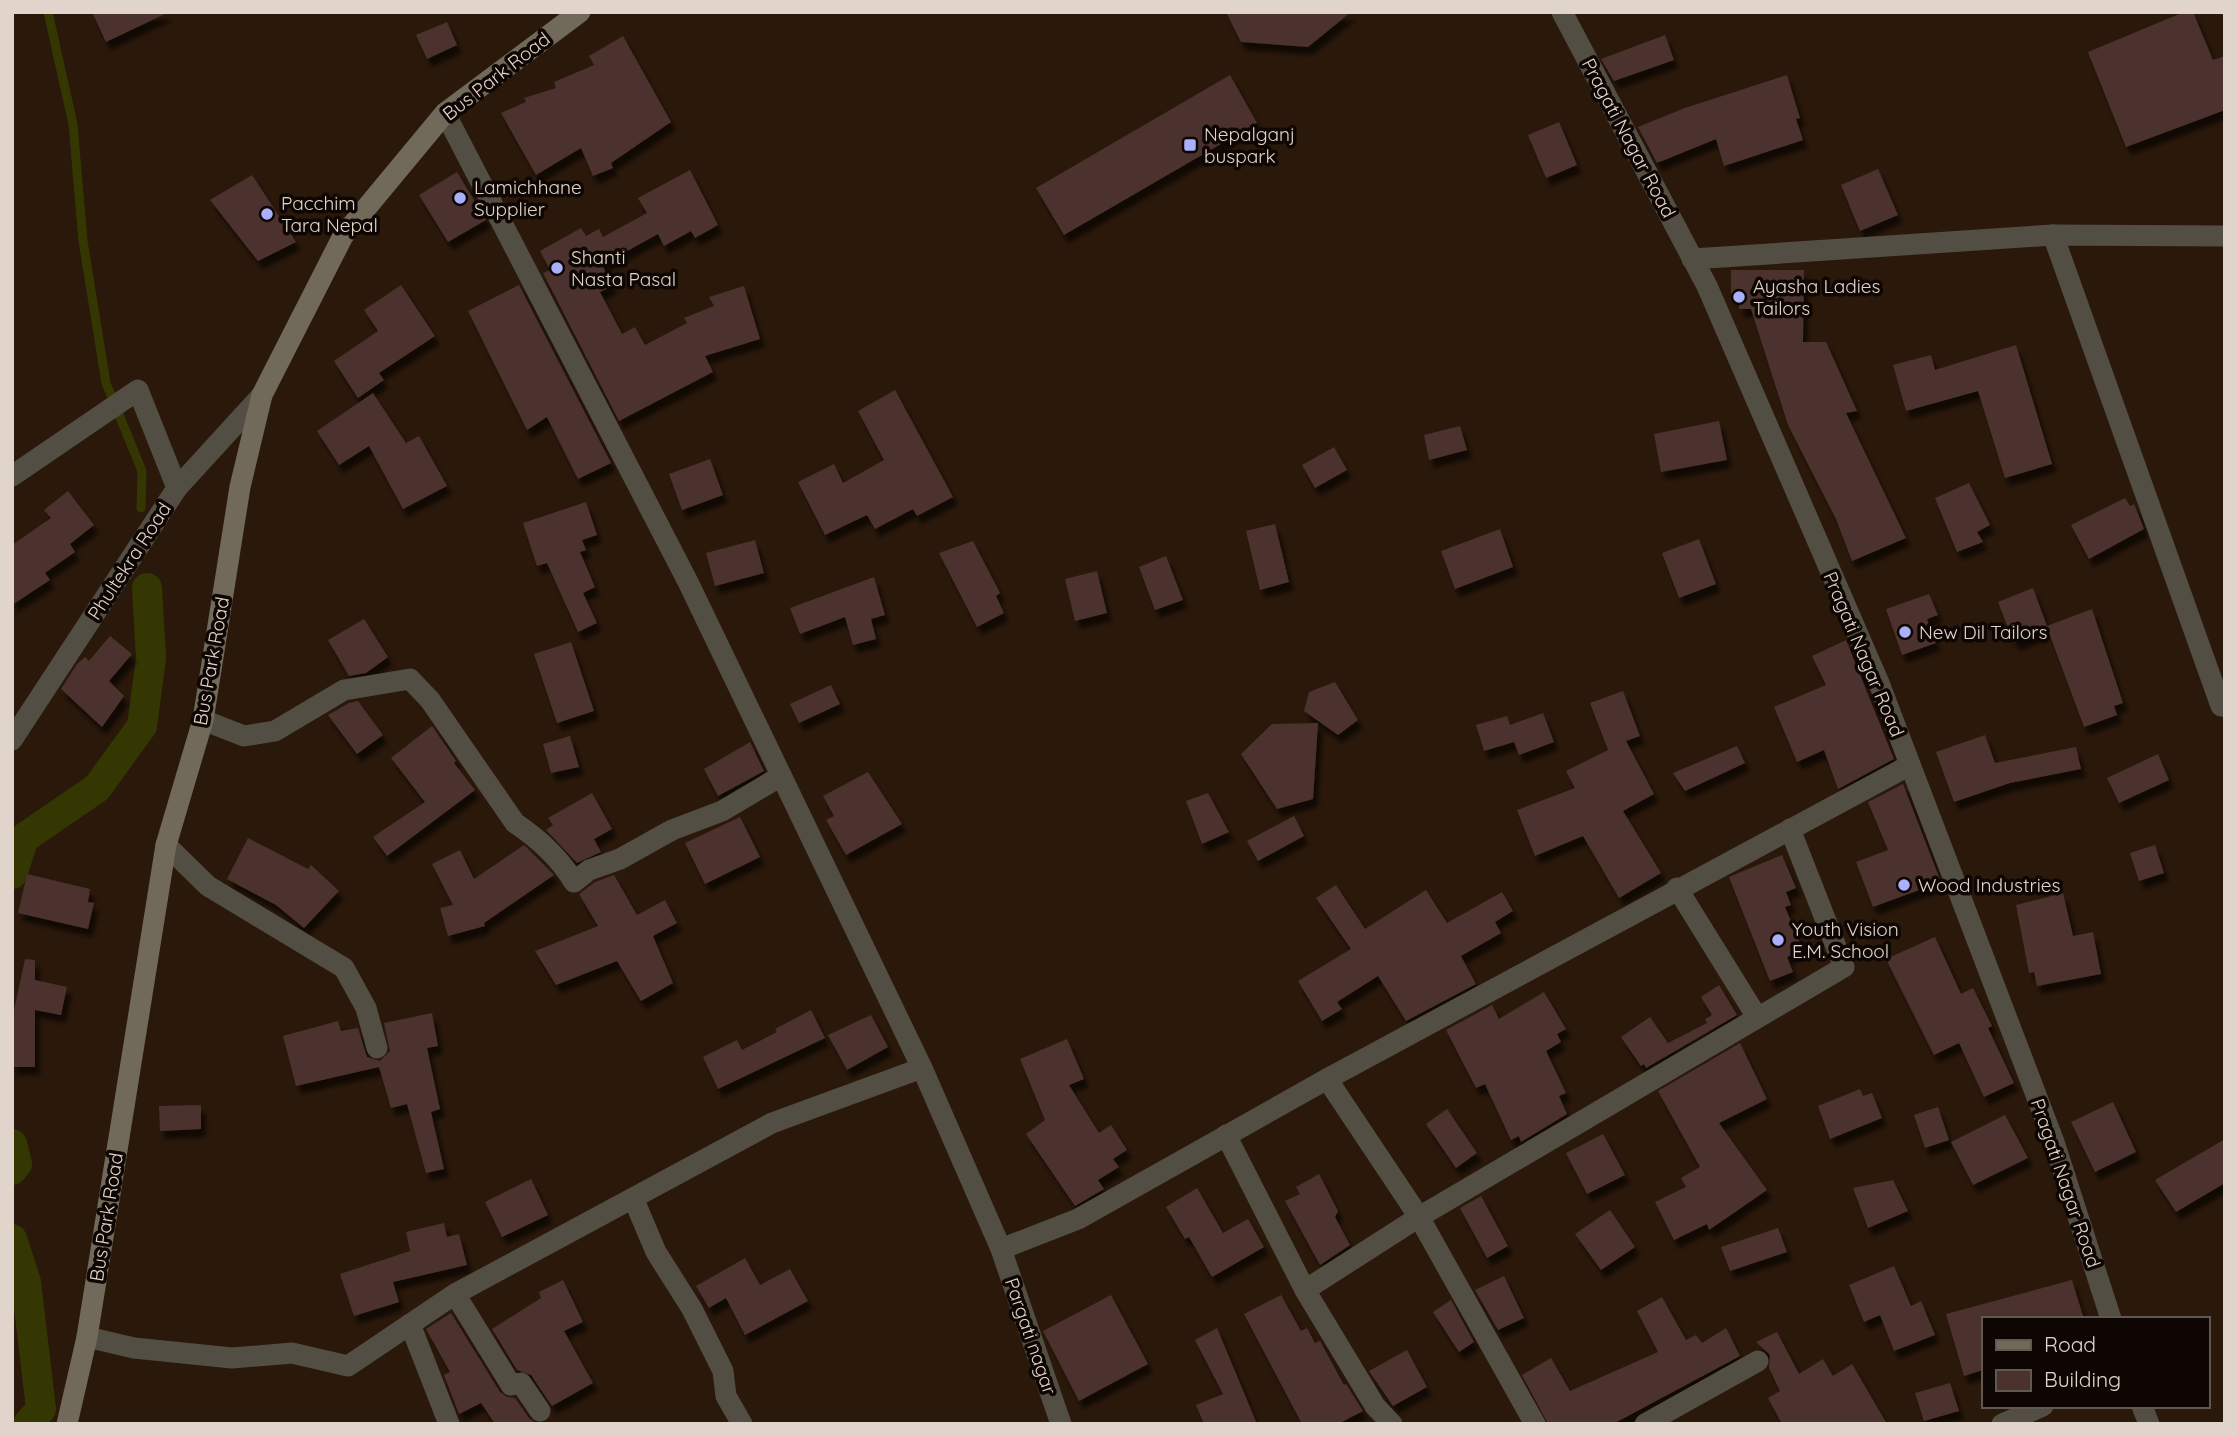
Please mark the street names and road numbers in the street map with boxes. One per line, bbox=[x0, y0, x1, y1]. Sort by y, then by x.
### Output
street label: Bus Park Road bbox=[437, 27, 555, 125]
street label: Pragati Nagar Road bbox=[1577, 54, 1681, 222]
street label: Phultekra Road bbox=[82, 498, 176, 624]
street label: Pragati Nagar Road bbox=[1818, 568, 1910, 740]
street label: Bus Park Road bbox=[188, 595, 234, 727]
street label: Pragati Nagar Road bbox=[2026, 1095, 2106, 1271]
street label: Bus Park Road bbox=[84, 1151, 128, 1283]
street label: Pargati nagar bbox=[1000, 1274, 1062, 1398]

